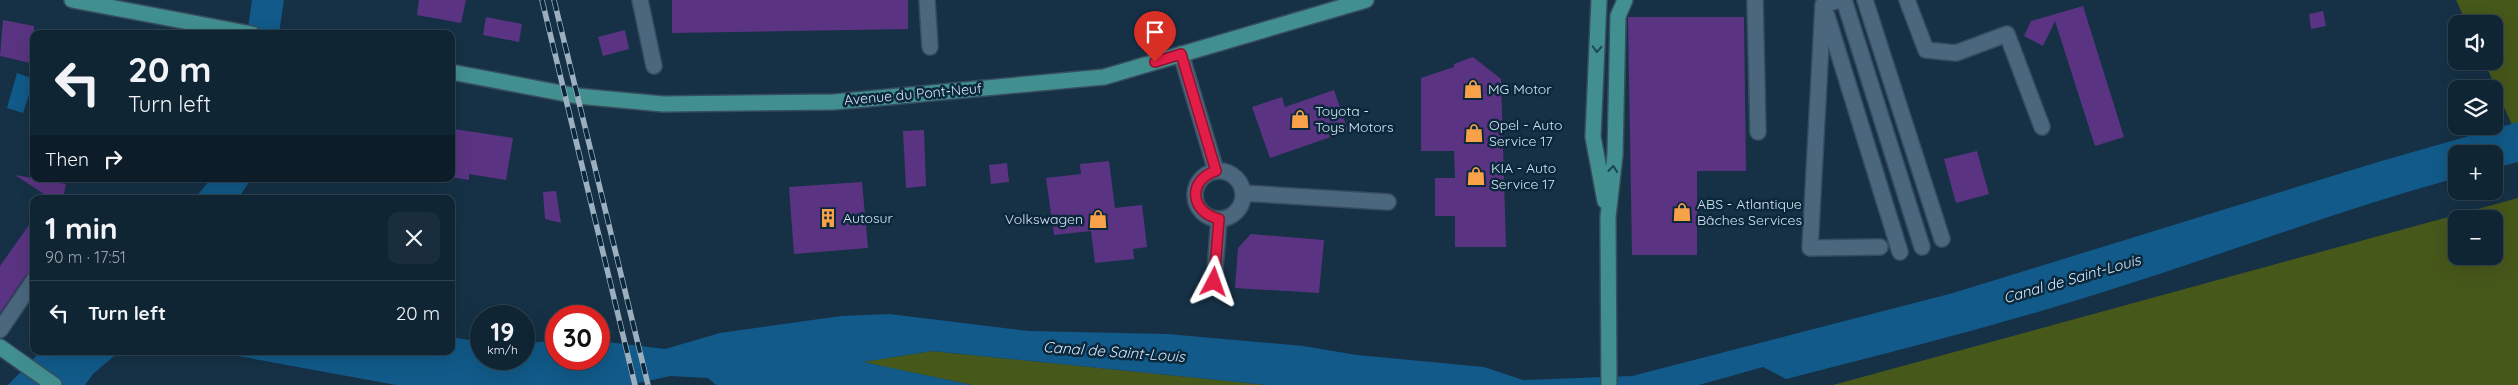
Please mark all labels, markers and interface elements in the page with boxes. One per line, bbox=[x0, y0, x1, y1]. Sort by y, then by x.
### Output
pin bbox=[1134, 11, 1176, 62]
map controls bbox=[2448, 15, 2503, 265]
button: sound bbox=[2448, 15, 2503, 70]
icon: arrive bbox=[1141, 18, 1169, 46]
one-way arrow bbox=[1592, 45, 1602, 53]
text: 20 m bbox=[128, 47, 211, 91]
icon: left bbox=[45, 50, 110, 115]
shop icon: MG Motor bbox=[1462, 78, 1484, 100]
street label: Avenue du Pont-Neuf bbox=[843, 79, 983, 109]
place label: MG Motor bbox=[1488, 80, 1552, 98]
button: layers bbox=[2448, 80, 2503, 135]
text: Turn left bbox=[128, 90, 211, 118]
place label: Toyota - Toys Motors bbox=[1315, 102, 1394, 136]
shop icon: Toyota - Toys Motors bbox=[1289, 108, 1311, 130]
place label: Opel - Auto Service 17 bbox=[1489, 116, 1562, 150]
shop icon: Opel - Auto Service 17 bbox=[1463, 122, 1485, 144]
icon: right bbox=[99, 145, 127, 173]
button: + bbox=[2448, 145, 2503, 200]
text: Then bbox=[45, 147, 89, 171]
place label: KIA - Auto Service 17 bbox=[1491, 159, 1556, 193]
one-way arrow bbox=[1607, 164, 1618, 172]
shop icon: KIA - Auto Service 17 bbox=[1465, 165, 1487, 187]
place label: ABS - Atlantique Bâches Services bbox=[1697, 195, 1802, 229]
shop icon: ABS - Atlantique Bâches Services bbox=[1671, 201, 1693, 223]
building icon: Autosur bbox=[817, 207, 839, 229]
shop icon: Volkswagen bbox=[1087, 208, 1109, 230]
text: 1 min bbox=[45, 209, 118, 247]
place label: Autosur bbox=[843, 209, 894, 227]
place label: Volkswagen bbox=[1005, 210, 1083, 228]
button: − bbox=[2448, 210, 2503, 265]
button: close bbox=[388, 212, 440, 264]
text: 90 m · 17:51 bbox=[45, 247, 126, 267]
water label: Canal de Saint-Louis bbox=[2001, 250, 2144, 307]
position arrow bbox=[1187, 255, 1239, 307]
icon: left bbox=[45, 299, 73, 327]
text: Turn left bbox=[88, 301, 166, 325]
text: 20 m bbox=[396, 301, 440, 325]
speed limit sign: 30 bbox=[545, 305, 610, 370]
text: 19 bbox=[491, 316, 514, 347]
water label: Canal de Saint-Louis bbox=[1043, 337, 1186, 366]
text: km/h bbox=[487, 342, 518, 357]

